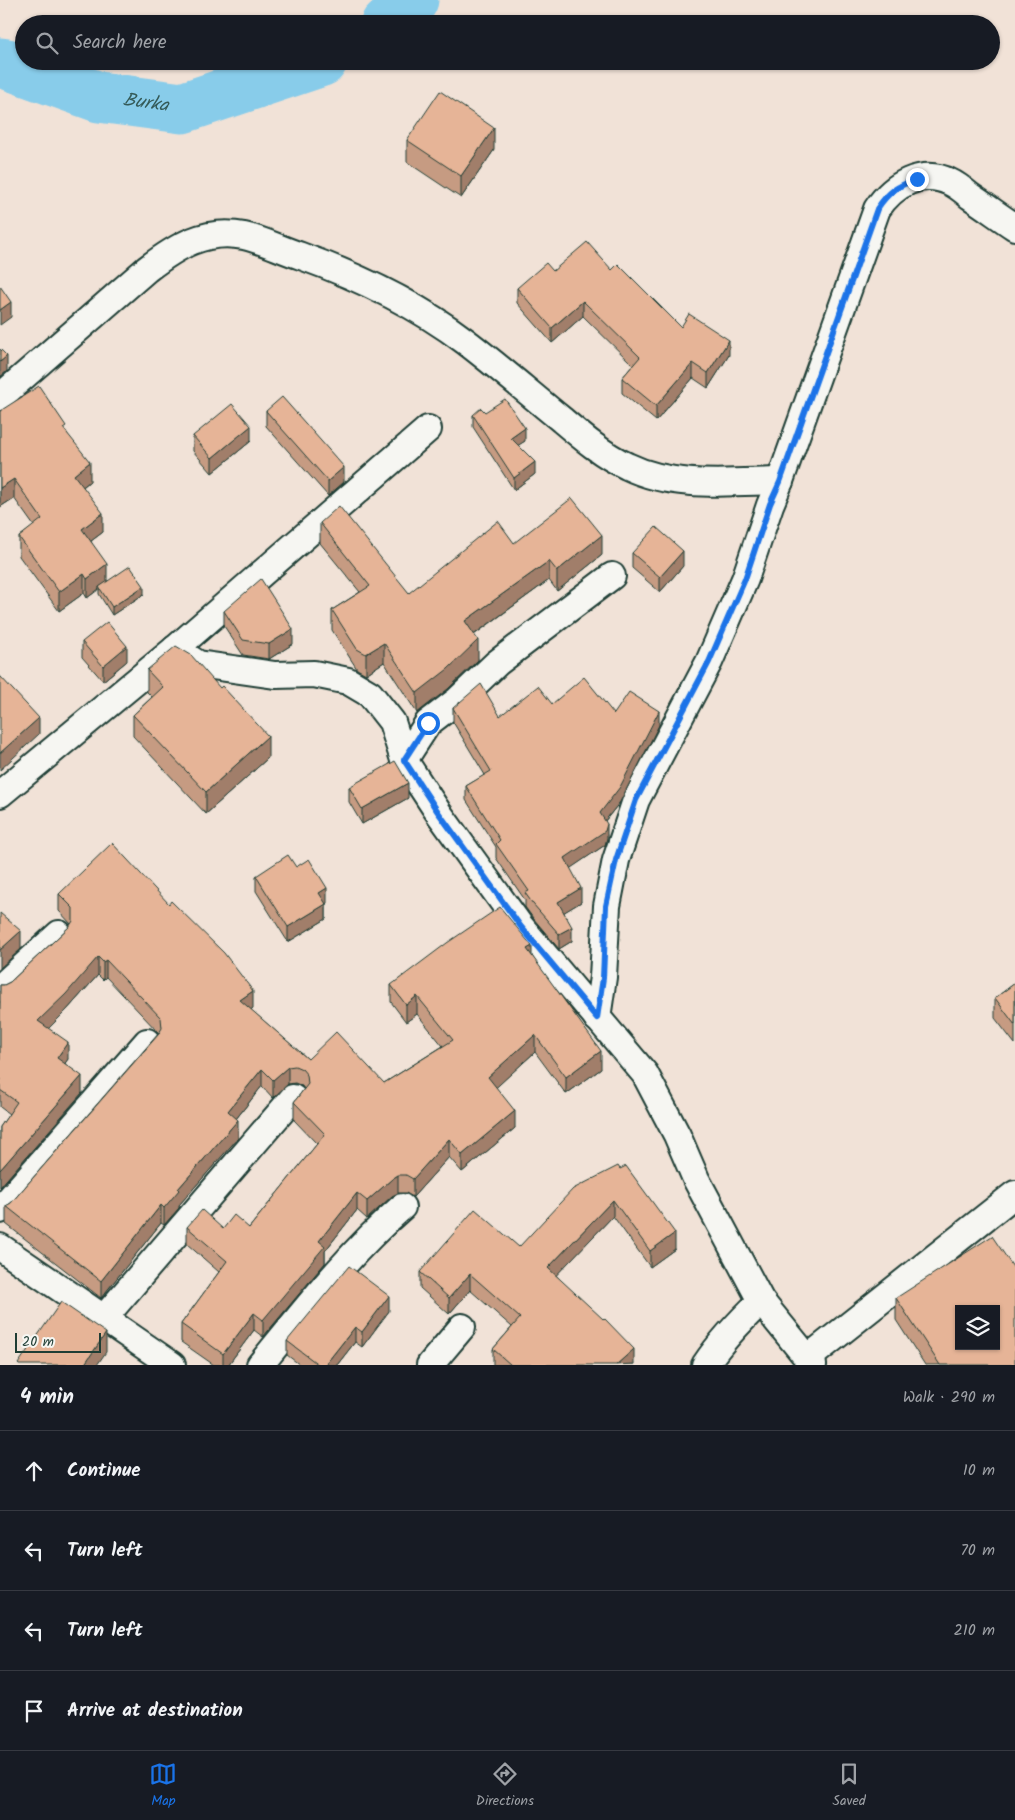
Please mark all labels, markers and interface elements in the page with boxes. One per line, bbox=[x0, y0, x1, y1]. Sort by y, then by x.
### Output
search box bbox=[15, 15, 1000, 70]
text: Search here bbox=[73, 28, 167, 58]
icon: search bbox=[33, 29, 61, 57]
water label: Burka bbox=[121, 85, 171, 121]
route end bbox=[906, 168, 929, 191]
route start bbox=[417, 712, 440, 735]
map controls bbox=[955, 1305, 1000, 1350]
button: layers bbox=[955, 1305, 1000, 1350]
scale bar bbox=[15, 1330, 101, 1353]
text: 20 m bbox=[22, 1331, 54, 1353]
text: 4 min bbox=[20, 1381, 74, 1414]
text: Walk · 290 m bbox=[903, 1385, 995, 1410]
text: Continue bbox=[67, 1456, 140, 1486]
icon: ahead bbox=[20, 1457, 48, 1485]
text: 10 m bbox=[963, 1458, 995, 1483]
text: Turn left bbox=[67, 1536, 142, 1566]
icon: left bbox=[20, 1537, 48, 1565]
text: 70 m bbox=[960, 1538, 995, 1563]
text: Turn left bbox=[67, 1616, 142, 1646]
icon: left bbox=[20, 1617, 48, 1645]
text: 210 m bbox=[954, 1618, 995, 1643]
text: Arrive at destination bbox=[67, 1696, 243, 1726]
icon: arrive bbox=[20, 1697, 48, 1725]
tab: Map bbox=[149, 1760, 177, 1812]
tab: Directions bbox=[476, 1760, 534, 1812]
tab: Saved bbox=[832, 1760, 866, 1812]

